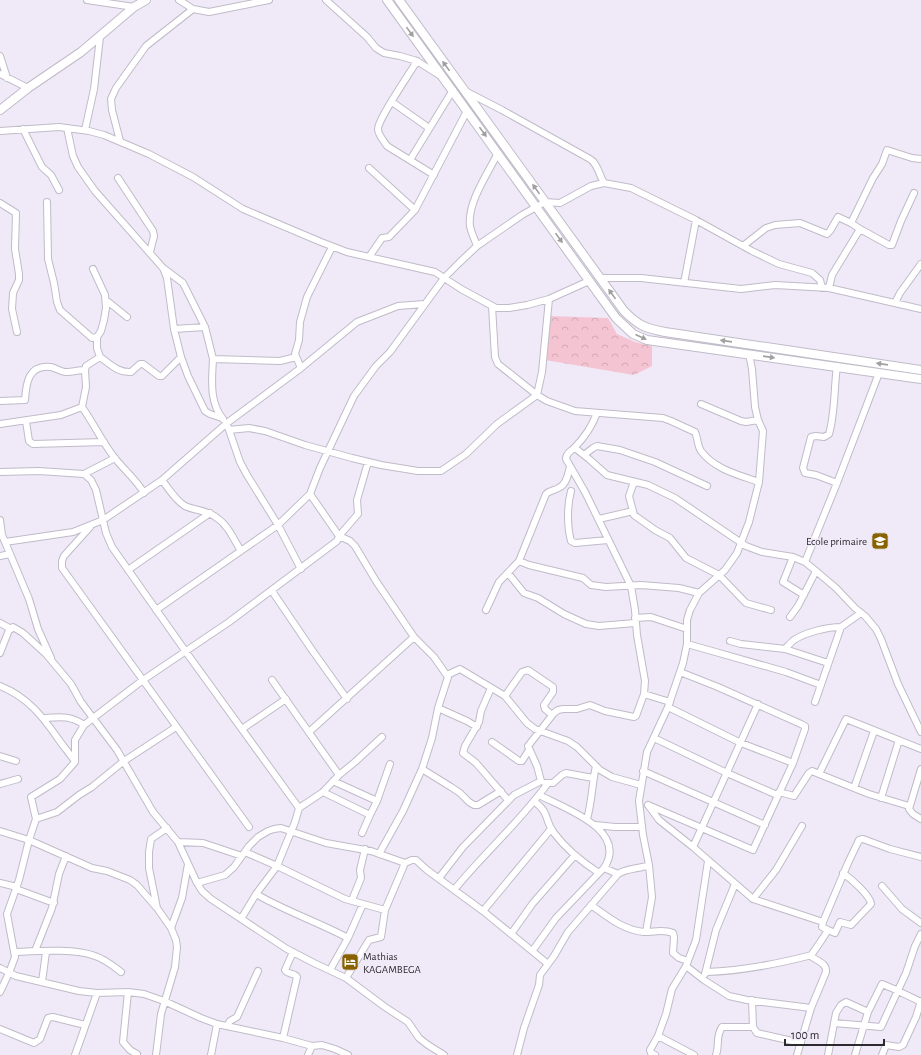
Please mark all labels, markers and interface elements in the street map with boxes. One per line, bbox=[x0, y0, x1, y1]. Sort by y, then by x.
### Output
one-way arrow bbox=[406, 26, 414, 37]
one-way arrow bbox=[442, 61, 450, 71]
one-way arrow bbox=[479, 127, 487, 137]
one-way arrow bbox=[532, 184, 540, 194]
one-way arrow bbox=[555, 232, 563, 243]
one-way arrow bbox=[608, 289, 616, 300]
one-way arrow bbox=[635, 334, 646, 340]
one-way arrow bbox=[720, 338, 732, 344]
one-way arrow bbox=[763, 354, 775, 360]
one-way arrow bbox=[876, 361, 888, 367]
school or university icon: Ecole primaire bbox=[870, 531, 890, 551]
place label: Ecole primaire bbox=[806, 536, 867, 547]
place label: Mathias KAGAMBEGA bbox=[363, 951, 422, 975]
hotel icon: Mathias KAGAMBEGA bbox=[340, 952, 360, 972]
scale bar bbox=[785, 1021, 884, 1047]
text: 100 m bbox=[791, 1029, 819, 1041]

